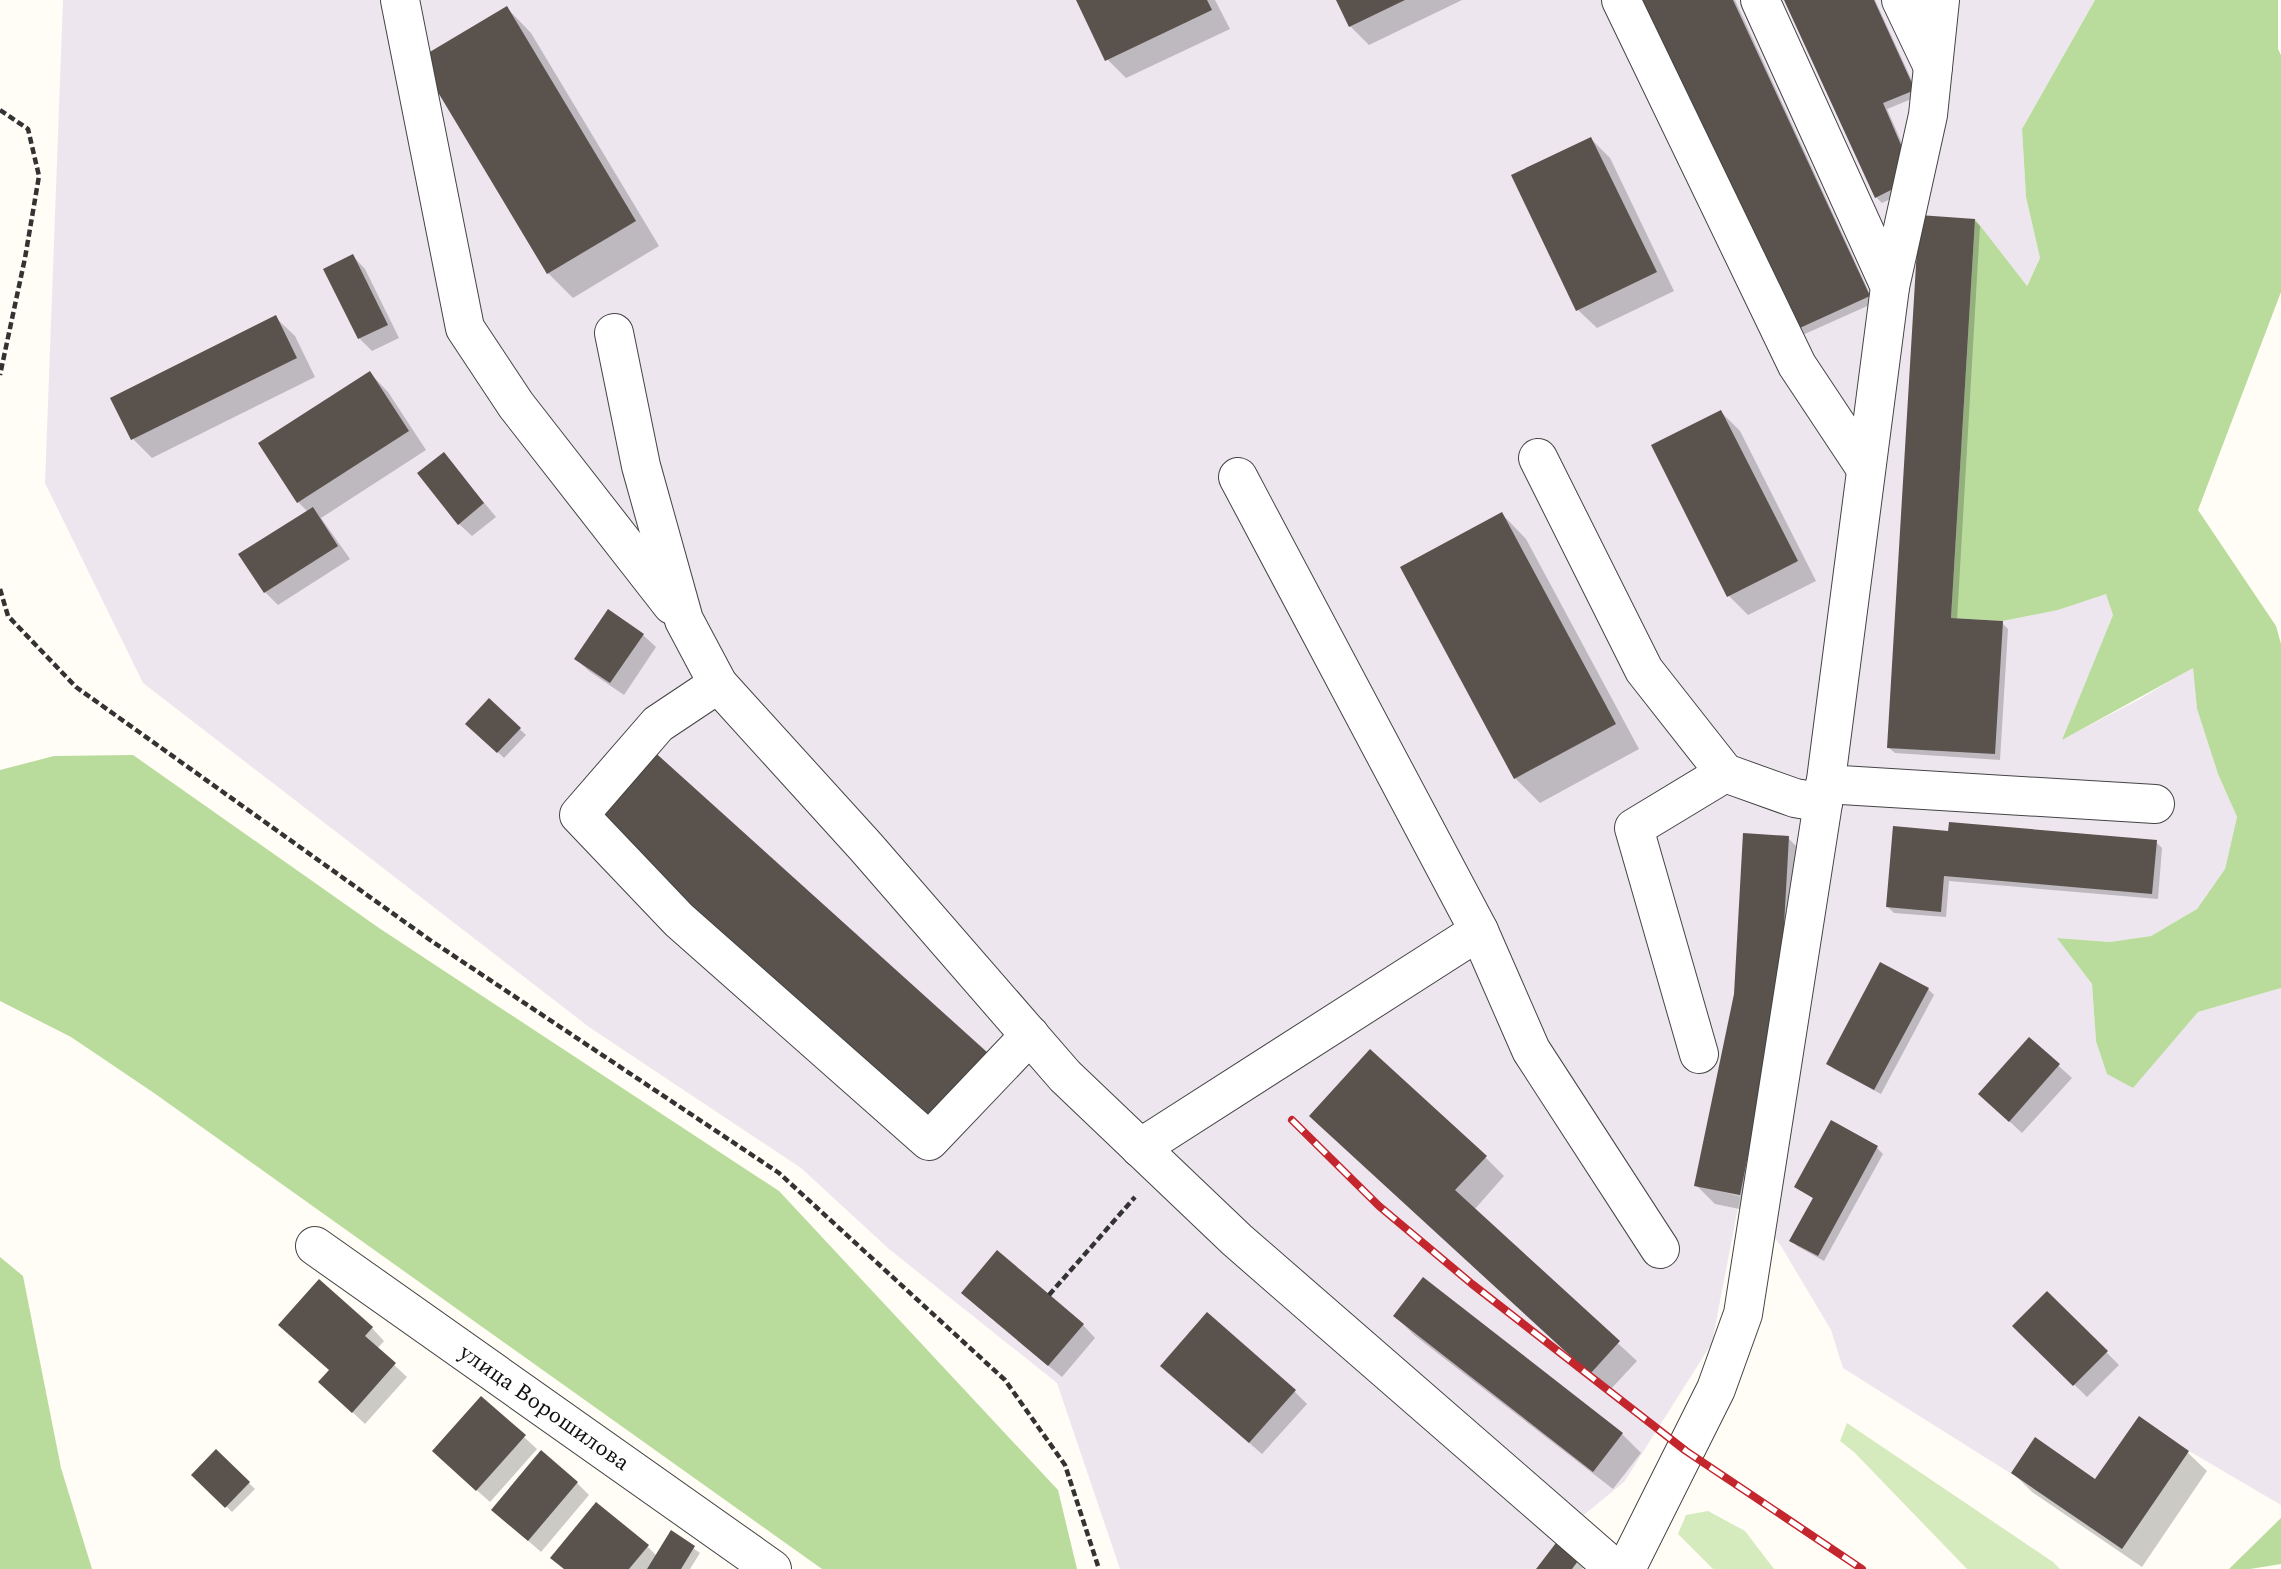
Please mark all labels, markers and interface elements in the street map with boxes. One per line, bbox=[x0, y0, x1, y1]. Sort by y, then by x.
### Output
street label: улица Ворошилова bbox=[451, 1335, 637, 1480]

